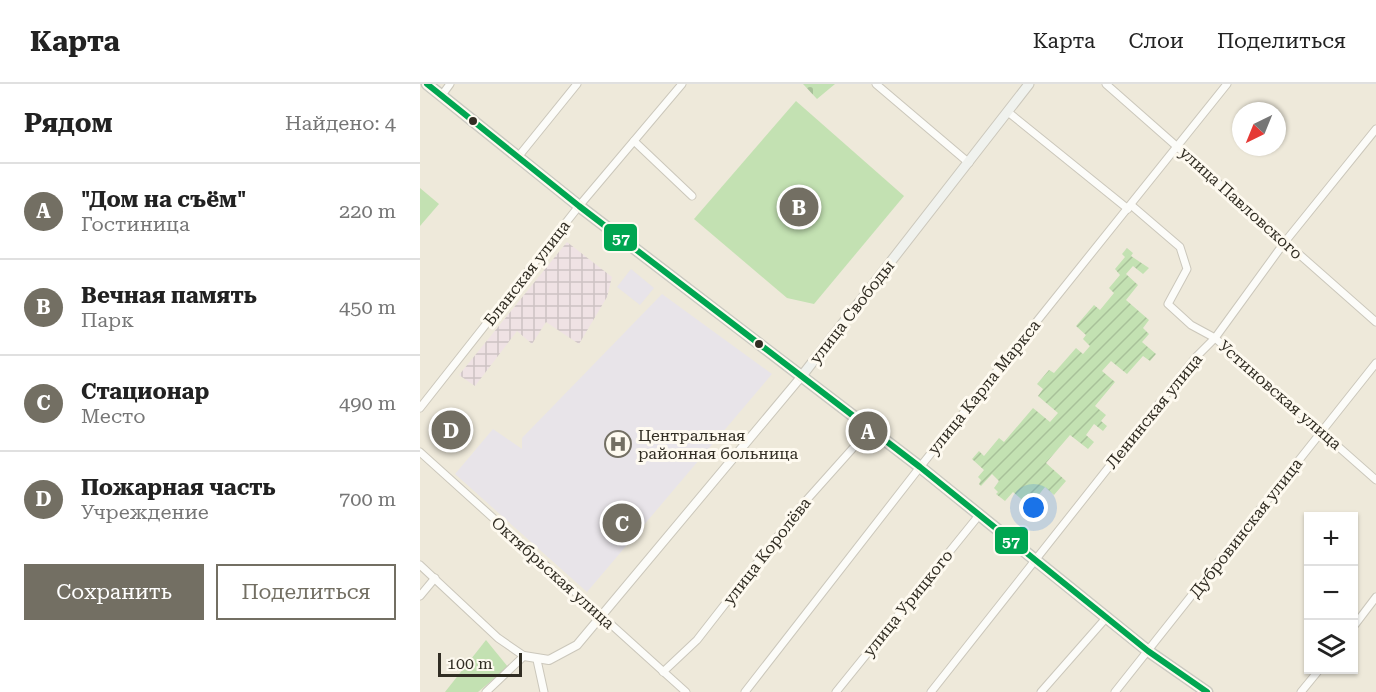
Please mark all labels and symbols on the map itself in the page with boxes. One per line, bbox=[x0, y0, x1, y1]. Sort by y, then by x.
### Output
north arrow bbox=[1232, 102, 1286, 156]
unlabelled marker bbox=[467, 115, 479, 127]
street label: улица Павловского bbox=[1176, 143, 1307, 263]
pin: B bbox=[780, 184, 818, 230]
street label: Бланская улица bbox=[480, 216, 574, 330]
line badge: 57 bbox=[603, 223, 638, 252]
text: 57 bbox=[612, 229, 630, 248]
street label: улица Свободы bbox=[806, 256, 898, 368]
street label: улица Карла Маркса bbox=[924, 316, 1044, 458]
street label: Устиновская улица bbox=[1215, 336, 1346, 454]
unlabelled marker bbox=[753, 338, 765, 350]
street label: Ленинская улица bbox=[1102, 350, 1206, 472]
pin: D bbox=[432, 408, 471, 452]
pin: A bbox=[848, 408, 888, 454]
place label: Центральная районная больница bbox=[638, 426, 799, 463]
hospital icon: Центральная районная больница bbox=[603, 429, 633, 459]
street label: Дубровинская улица bbox=[1186, 454, 1307, 601]
street label: улица Королёва bbox=[719, 493, 815, 608]
your location bbox=[1019, 493, 1048, 522]
pin: C bbox=[602, 500, 642, 546]
street label: Октябрьская улица bbox=[488, 513, 619, 633]
line badge: 57 bbox=[994, 526, 1029, 555]
text: 57 bbox=[1002, 532, 1020, 551]
street label: улица Урицкого bbox=[859, 546, 957, 660]
scale bar bbox=[438, 650, 522, 678]

